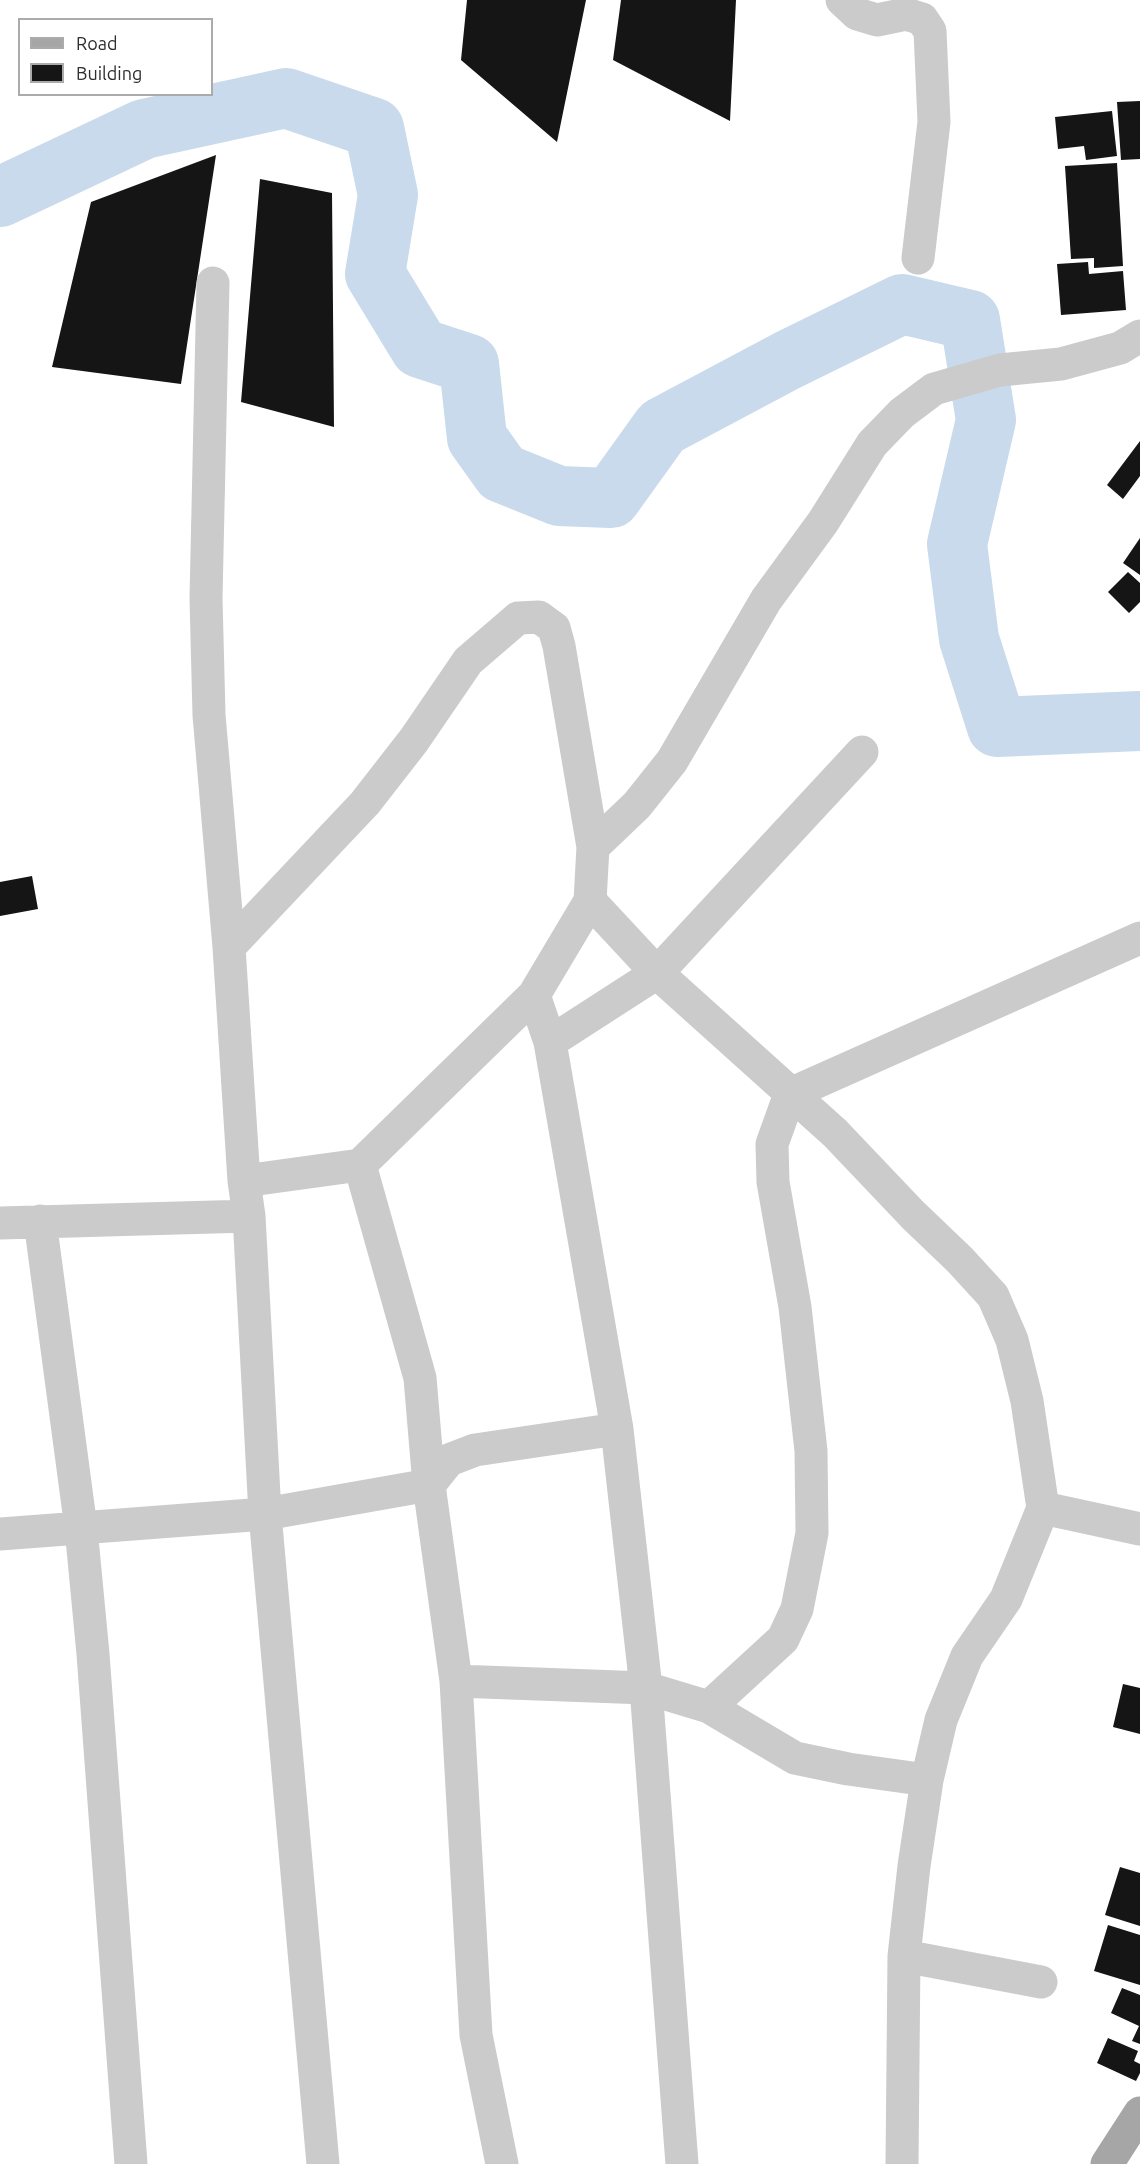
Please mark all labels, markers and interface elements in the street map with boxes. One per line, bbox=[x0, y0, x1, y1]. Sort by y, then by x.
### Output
legend bbox=[18, 18, 213, 96]
text: Road bbox=[76, 33, 118, 53]
text: Building bbox=[76, 63, 142, 83]

